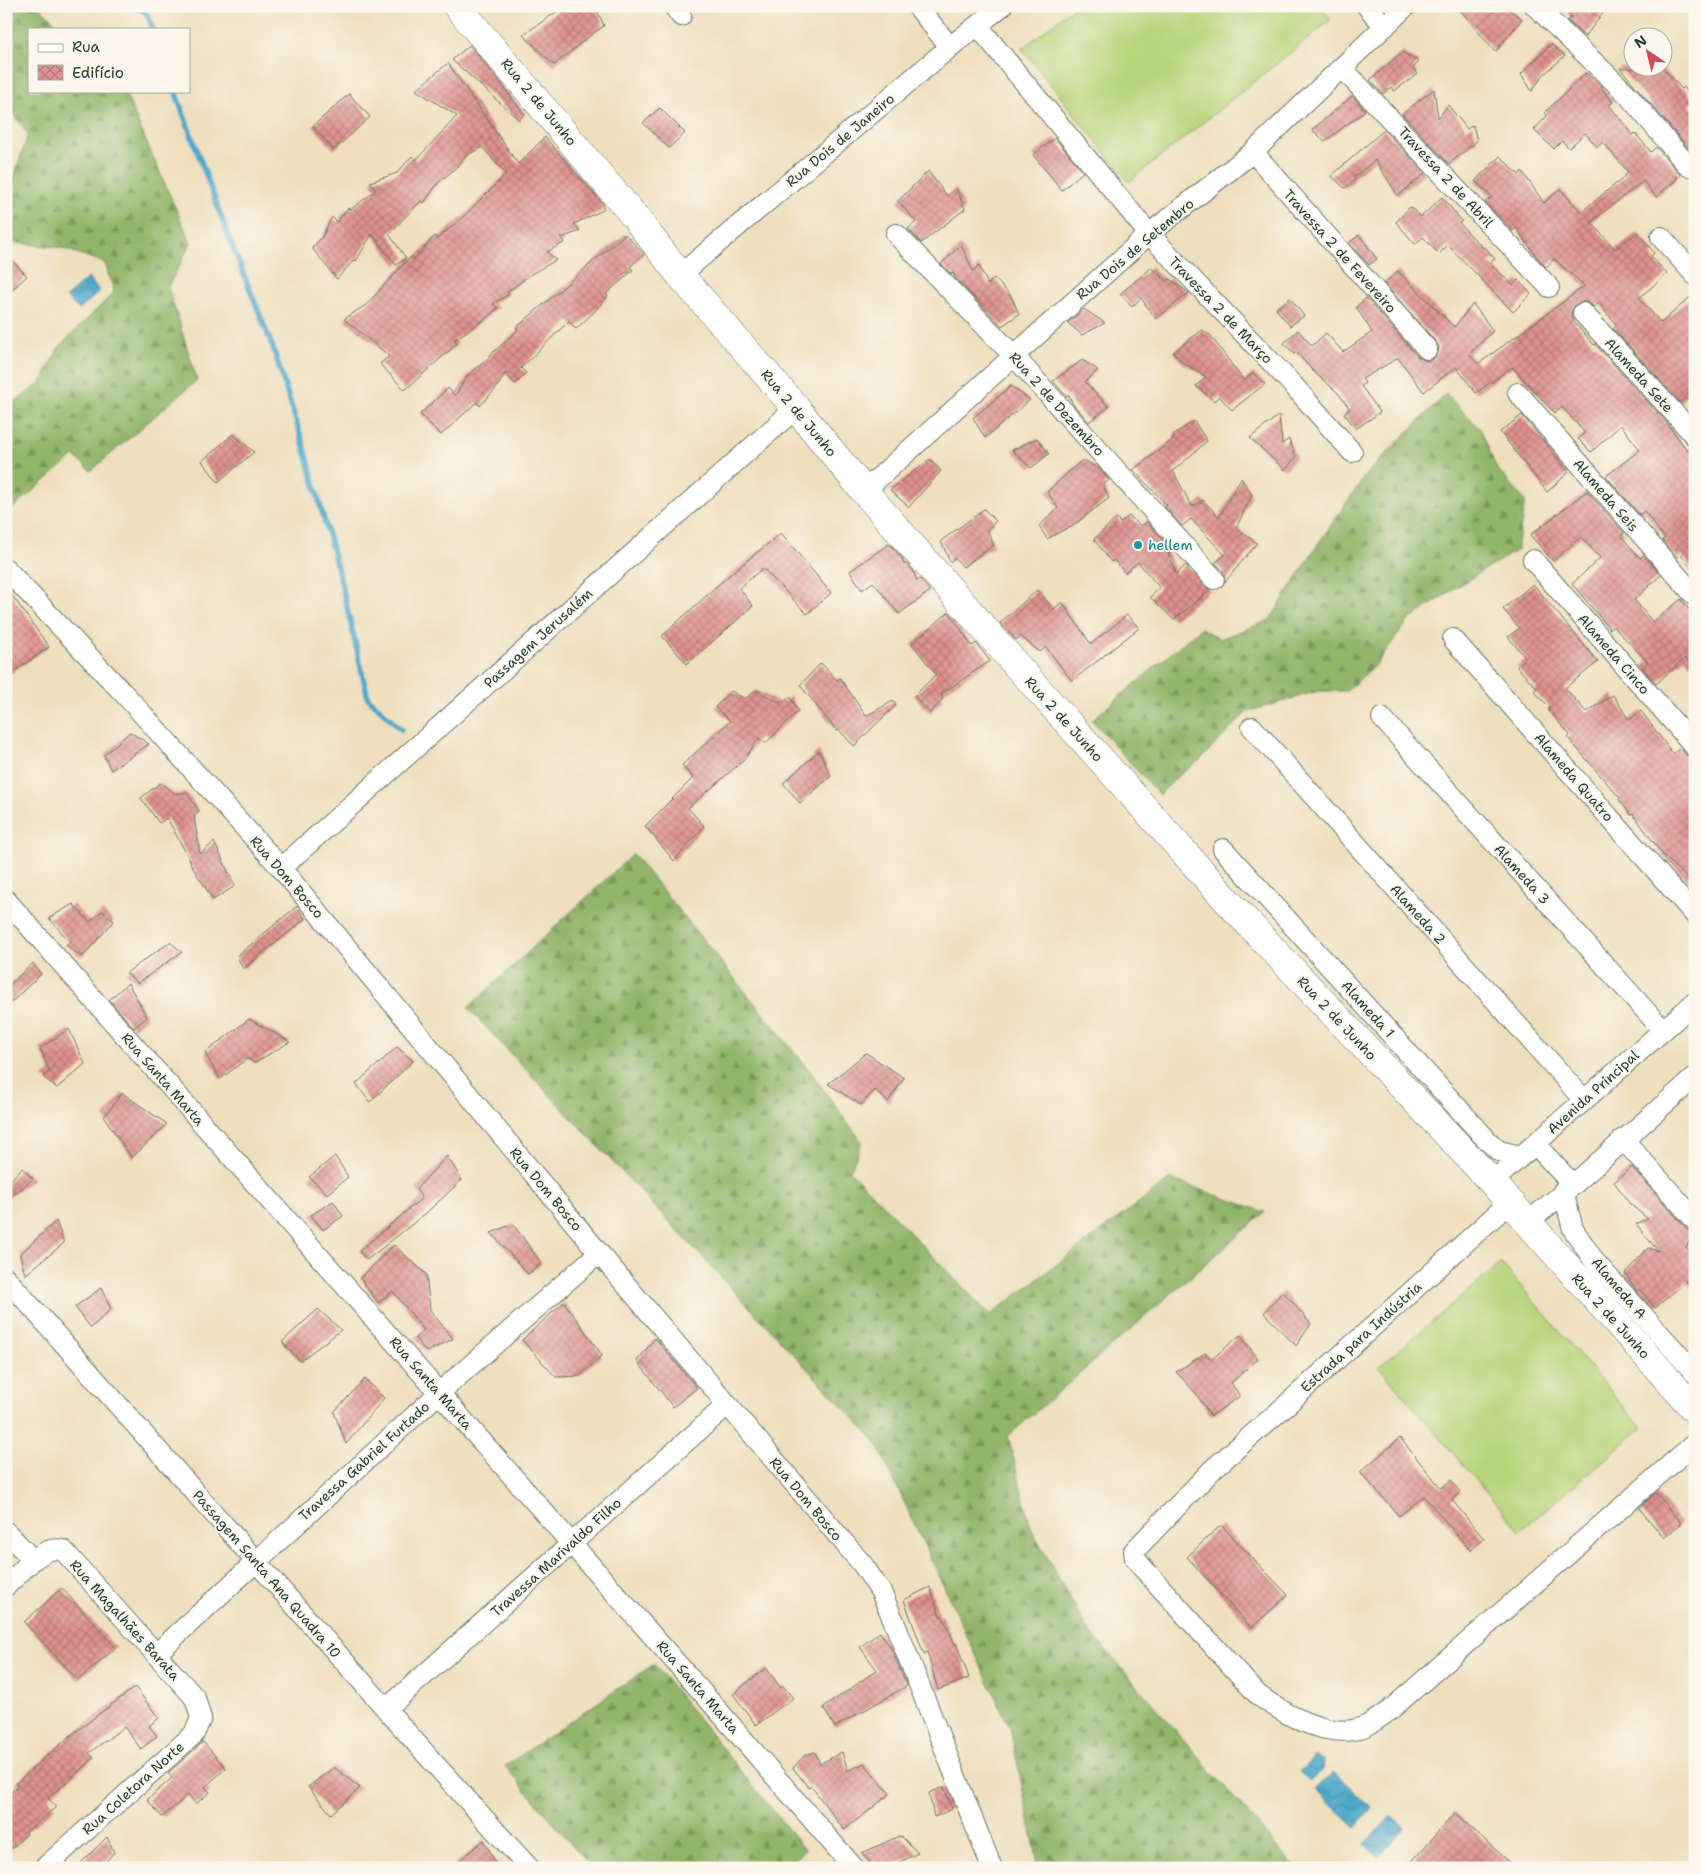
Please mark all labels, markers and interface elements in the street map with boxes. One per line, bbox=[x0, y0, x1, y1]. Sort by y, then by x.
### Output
legend bbox=[28, 28, 190, 92]
north arrow bbox=[1624, 28, 1674, 78]
text: N bbox=[1631, 31, 1650, 52]
text: Rua bbox=[72, 37, 101, 57]
street label: Rua 2 de Junho bbox=[497, 55, 581, 149]
text: Edifício bbox=[72, 63, 124, 83]
street label: Rua Dois de Janeiro bbox=[782, 89, 898, 191]
street label: Travessa 2 de Abril bbox=[1395, 123, 1498, 232]
street label: Travessa 2 de Fevereiro bbox=[1280, 185, 1400, 317]
street label: Rua Dois de Setembro bbox=[1072, 194, 1198, 304]
street label: Travessa 2 de Março bbox=[1165, 253, 1277, 367]
street label: Alameda Sete bbox=[1601, 334, 1677, 416]
street label: Rua 2 de Dezembro bbox=[1006, 348, 1108, 460]
street label: Rua 2 de Junho bbox=[757, 366, 841, 460]
street label: Alameda Seis bbox=[1569, 455, 1643, 535]
place label: hellem bbox=[1148, 536, 1192, 554]
marker: hellem bbox=[1132, 539, 1144, 551]
street label: Passagem Jerusalém bbox=[480, 584, 596, 692]
street label: Alameda Cinco bbox=[1574, 610, 1654, 698]
street label: Rua 2 de Junho bbox=[1021, 673, 1107, 765]
street label: Alameda Quatro bbox=[1530, 729, 1618, 825]
street label: Rua Dom Bosco bbox=[246, 832, 328, 922]
street label: Alameda 3 bbox=[1490, 840, 1554, 908]
street label: Alameda 2 bbox=[1386, 880, 1450, 948]
street label: Rua 2 de Junho bbox=[1293, 972, 1381, 1064]
street label: Alameda 1 bbox=[1338, 977, 1398, 1041]
street label: Rua Santa Marta bbox=[118, 1029, 208, 1129]
street label: Avenida Principal bbox=[1543, 1046, 1643, 1138]
street label: Rua Dom Bosco bbox=[506, 1144, 586, 1234]
street label: Alameda A bbox=[1587, 1254, 1651, 1322]
street label: Rua 2 de Junho bbox=[1568, 1270, 1654, 1362]
street label: Estrada para Indústria bbox=[1297, 1278, 1426, 1396]
street label: Rua Santa Marta bbox=[386, 1333, 476, 1433]
street label: Travessa Gabriel Furtado bbox=[295, 1397, 433, 1525]
street label: Rua Dom Bosco bbox=[766, 1454, 846, 1544]
street label: Passagem Santa Ana Quadra 10 bbox=[189, 1486, 345, 1662]
street label: Travessa Marivaldo Filho bbox=[487, 1494, 625, 1620]
street label: Rua Magalhães Barata bbox=[66, 1556, 184, 1684]
street label: Rua Santa Marta bbox=[653, 1637, 743, 1737]
street label: Rua Coletora Norte bbox=[78, 1737, 188, 1839]

